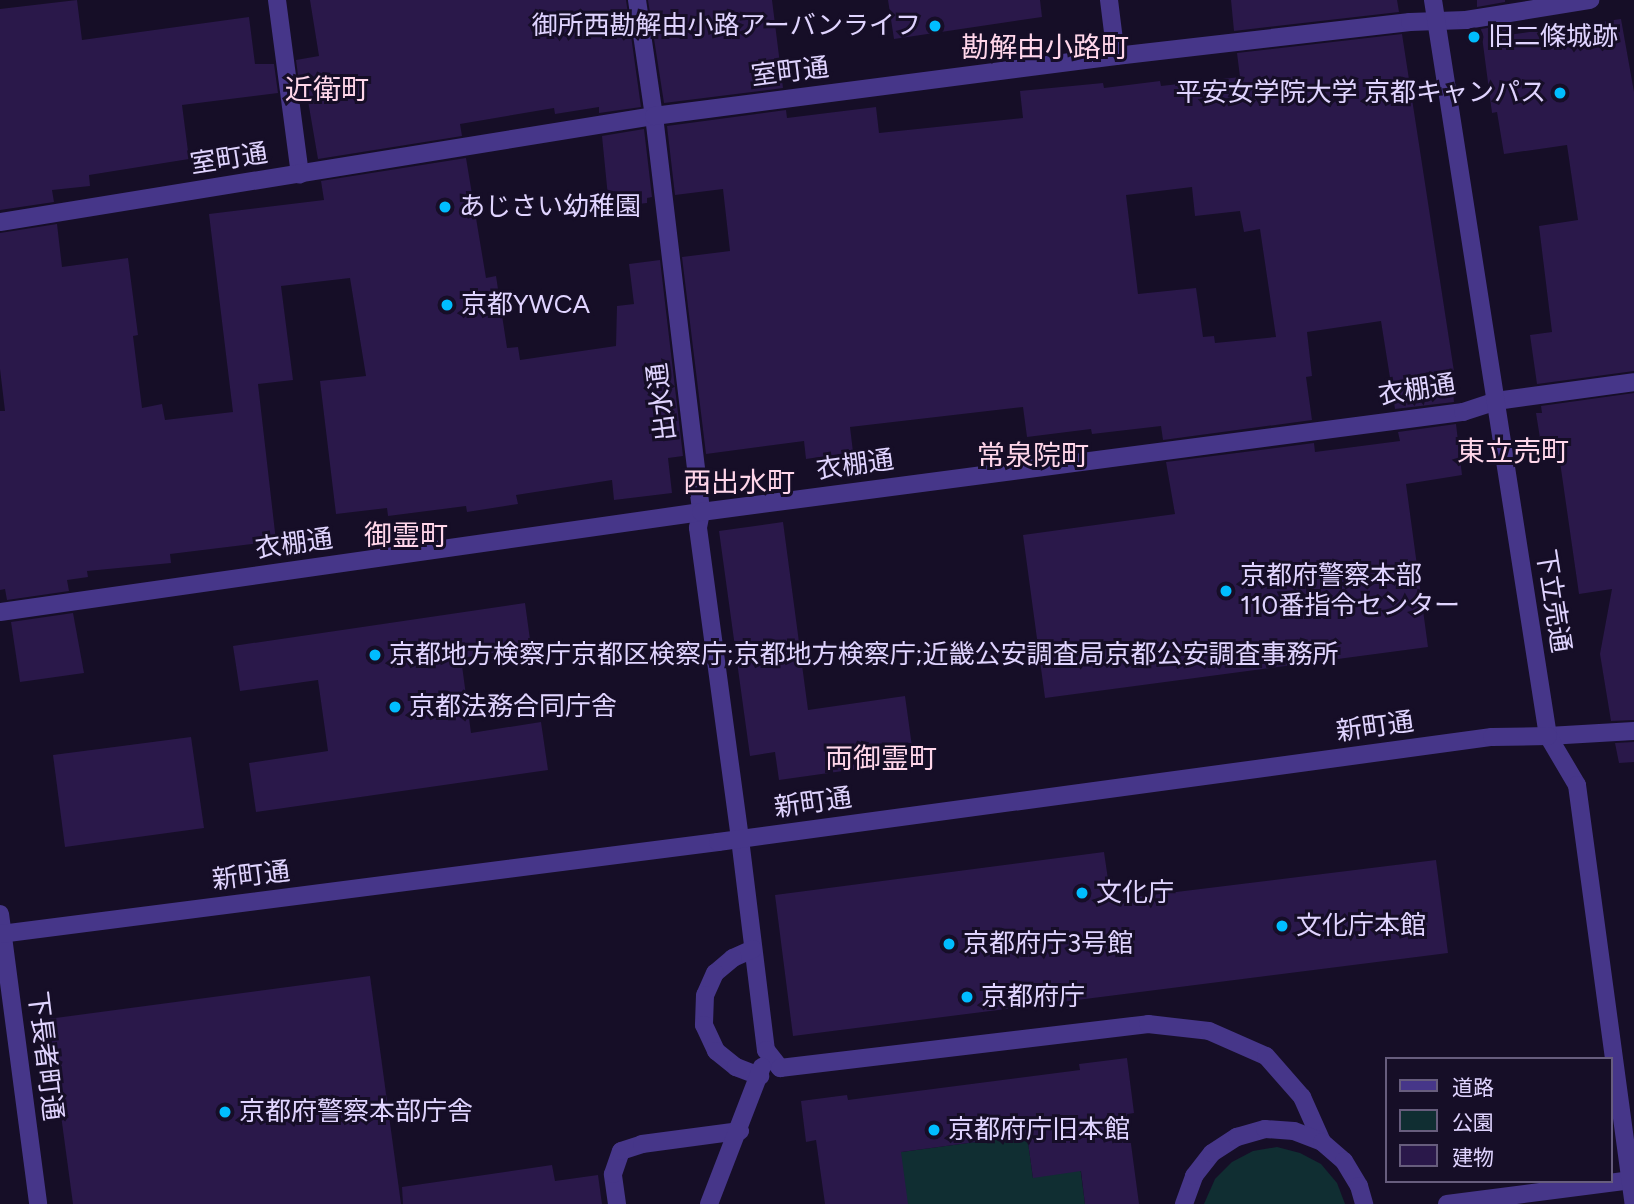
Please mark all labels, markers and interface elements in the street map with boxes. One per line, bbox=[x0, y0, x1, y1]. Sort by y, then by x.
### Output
place label: 御所西勘解由小路アーバンライフ bbox=[533, 10, 921, 42]
marker: 御所西勘解由小路アーバンライフ bbox=[927, 18, 943, 34]
place label: 旧二條城跡 bbox=[1488, 21, 1618, 53]
marker: 旧二條城跡 bbox=[1466, 29, 1482, 45]
district label: 勘解由小路町 bbox=[961, 30, 1129, 64]
street label: 室町通 bbox=[749, 52, 831, 92]
district label: 近衛町 bbox=[285, 72, 369, 106]
place label: 平安女学院大学 京都キャンパス bbox=[1176, 77, 1546, 109]
marker: 平安女学院大学 京都キャンパス bbox=[1552, 85, 1568, 101]
street label: 室町通 bbox=[188, 137, 270, 181]
place label: あじさい幼稚園 bbox=[459, 191, 641, 223]
marker: あじさい幼稚園 bbox=[437, 199, 453, 215]
place label: 京都YWCA bbox=[461, 289, 590, 321]
marker: 京都YWCA bbox=[439, 297, 455, 313]
street label: 出水通 bbox=[642, 361, 682, 443]
street label: 衣棚通 bbox=[1376, 368, 1458, 412]
district label: 東立売町 bbox=[1457, 434, 1569, 468]
district label: 常泉院町 bbox=[977, 438, 1089, 472]
street label: 衣棚通 bbox=[814, 444, 896, 486]
district label: 西出水町 bbox=[683, 465, 795, 499]
district label: 御霊町 bbox=[364, 518, 448, 552]
street label: 衣棚通 bbox=[253, 523, 335, 565]
street label: 下立売通 bbox=[1529, 547, 1577, 655]
place label: 京都府警察本部 110番指令センター bbox=[1240, 560, 1460, 622]
marker: 京都府警察本部 110番指令センター bbox=[1218, 583, 1234, 599]
place label: 京都地方検察庁京都区検察庁;京都地方検察庁;近畿公安調査局京都公安調査事務所 bbox=[389, 639, 1338, 671]
marker: 京都地方検察庁京都区検察庁;京都地方検察庁;近畿公安調査局京都公安調査事務所 bbox=[367, 647, 383, 663]
place label: 京都法務合同庁舎 bbox=[409, 691, 617, 723]
marker: 京都法務合同庁舎 bbox=[387, 699, 403, 715]
street label: 新町通 bbox=[1334, 706, 1416, 748]
district label: 両御霊町 bbox=[825, 741, 937, 775]
street label: 新町通 bbox=[772, 782, 854, 824]
street label: 新町通 bbox=[210, 856, 292, 896]
place label: 文化庁 bbox=[1096, 877, 1174, 909]
marker: 文化庁 bbox=[1074, 885, 1090, 901]
place label: 文化庁本館 bbox=[1296, 910, 1426, 942]
marker: 文化庁本館 bbox=[1274, 918, 1290, 934]
place label: 京都府庁3号館 bbox=[963, 928, 1133, 960]
marker: 京都府庁3号館 bbox=[941, 936, 957, 952]
place label: 京都府庁 bbox=[981, 981, 1085, 1013]
marker: 京都府庁 bbox=[959, 989, 975, 1005]
street label: 下長者町通 bbox=[22, 990, 68, 1122]
legend bbox=[1386, 1057, 1613, 1183]
text: 道路 bbox=[1452, 1075, 1494, 1100]
place label: 京都府警察本部庁舎 bbox=[239, 1096, 473, 1128]
marker: 京都府警察本部庁舎 bbox=[217, 1104, 233, 1120]
text: 公園 bbox=[1452, 1110, 1494, 1135]
place label: 京都府庁旧本館 bbox=[948, 1114, 1130, 1146]
marker: 京都府庁旧本館 bbox=[926, 1122, 942, 1138]
text: 建物 bbox=[1452, 1145, 1494, 1170]

